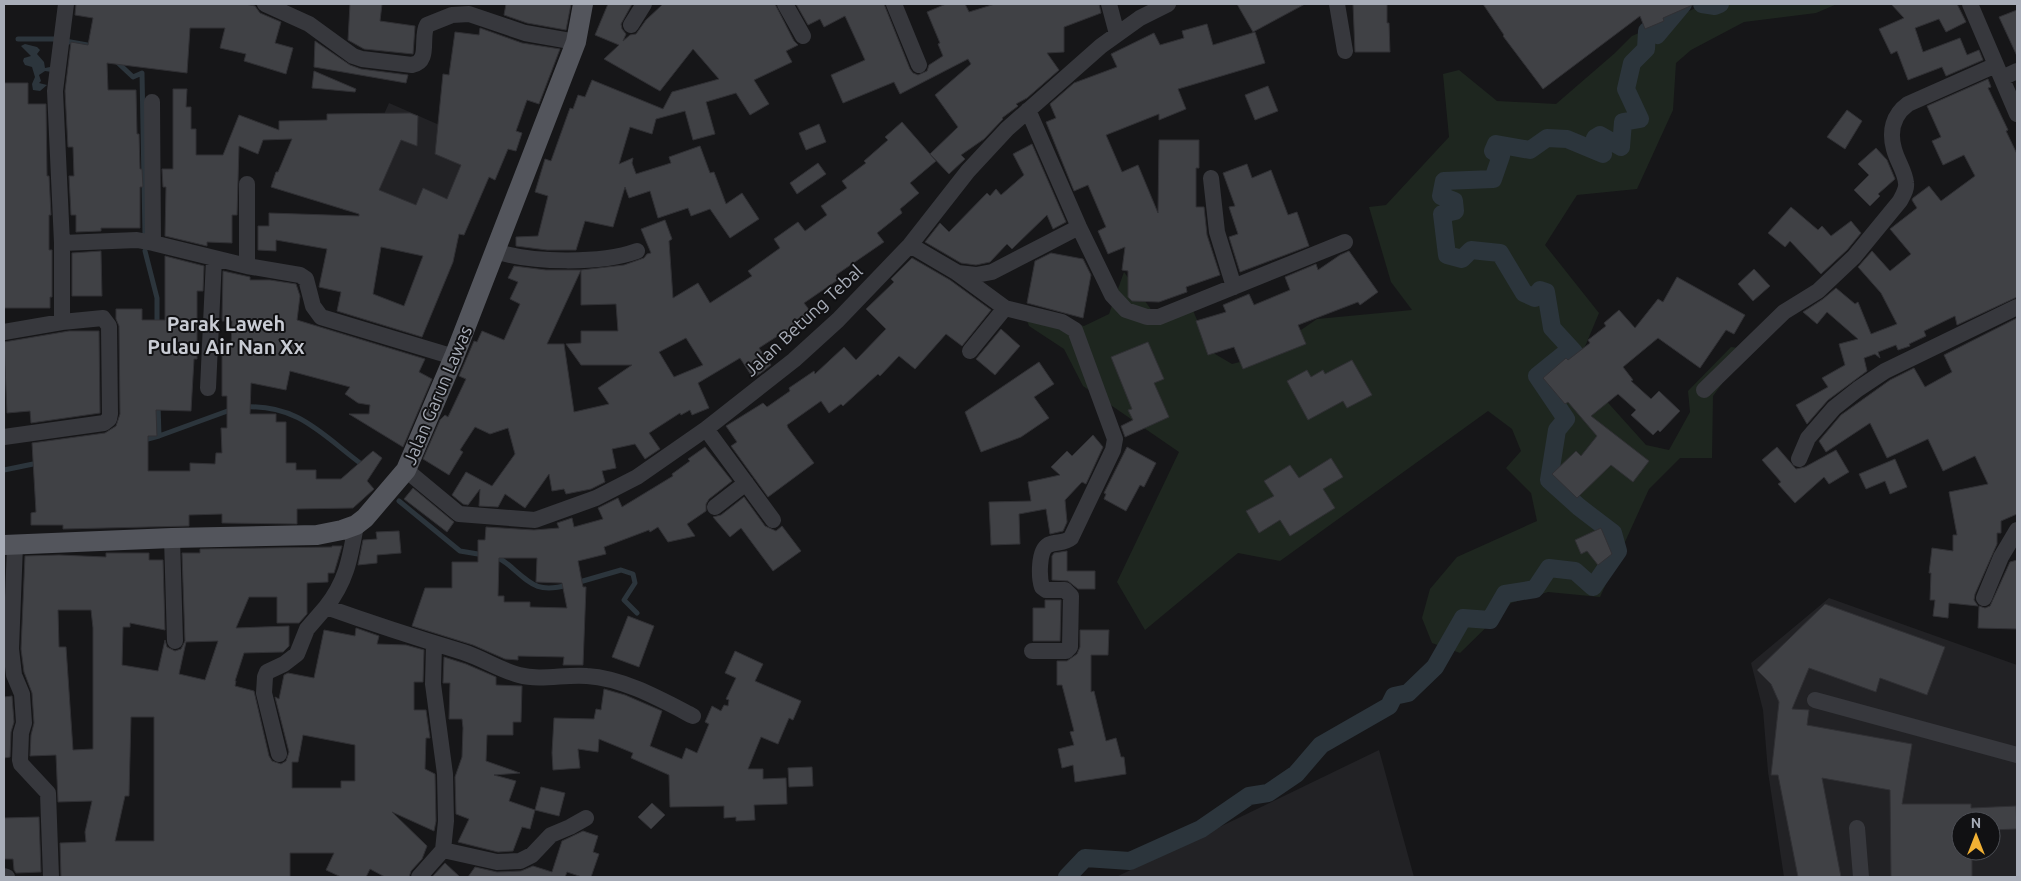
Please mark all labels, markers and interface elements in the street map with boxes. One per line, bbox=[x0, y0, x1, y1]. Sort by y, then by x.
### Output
street label: Jalan Betung Tebal bbox=[740, 260, 866, 380]
district label: Parak Laweh Pulau Air Nan Xx bbox=[147, 312, 305, 358]
street label: Jalan Garun Lawas bbox=[399, 323, 475, 467]
north arrow bbox=[1951, 811, 2001, 861]
text: N bbox=[1971, 815, 1981, 831]

